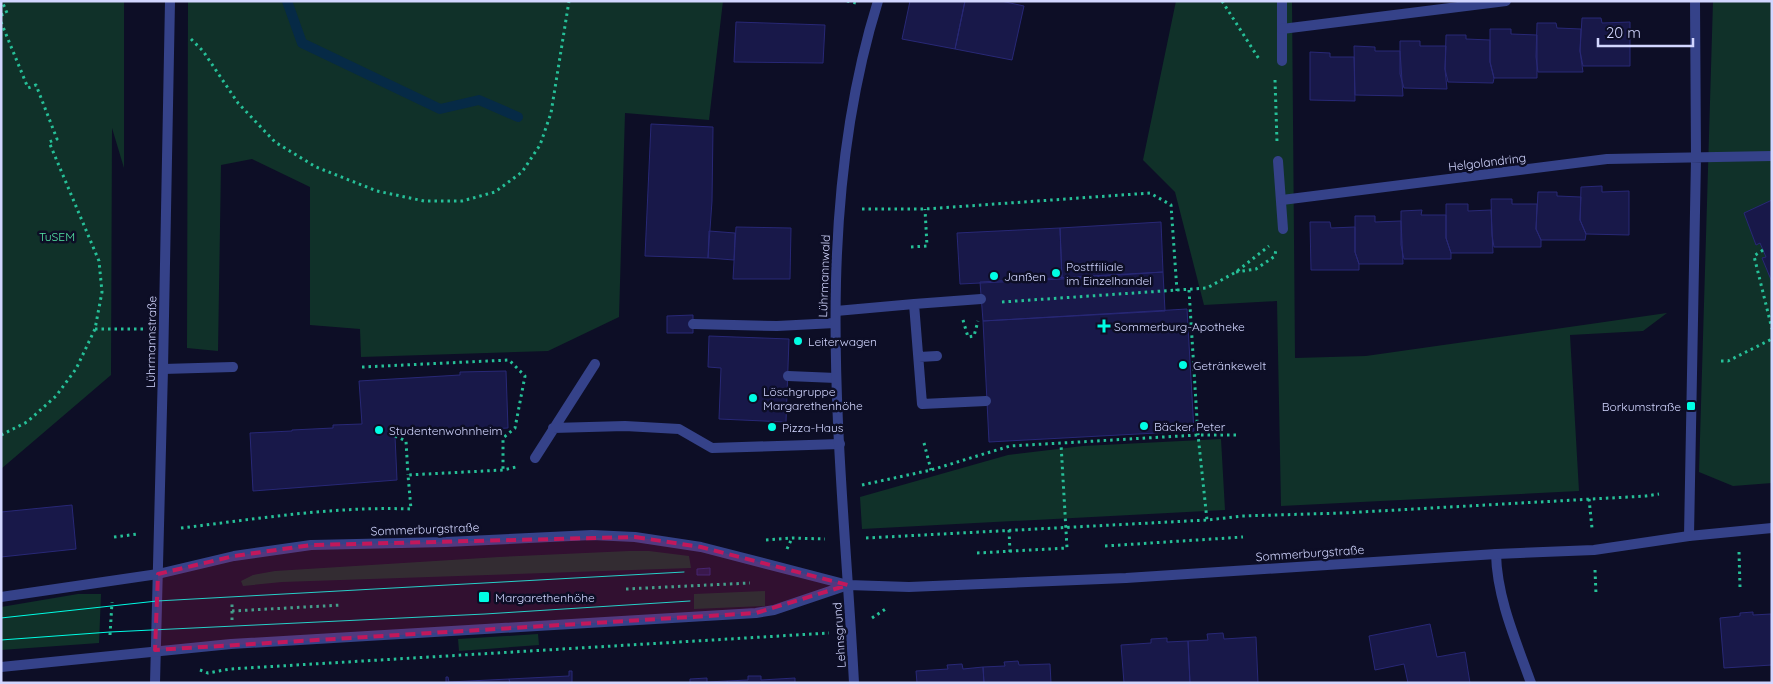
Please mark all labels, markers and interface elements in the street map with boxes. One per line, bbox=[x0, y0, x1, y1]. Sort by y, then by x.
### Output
scale bar bbox=[1598, 15, 1693, 47]
text: 20 m bbox=[1606, 23, 1641, 42]
street label: Helgolandring bbox=[1447, 150, 1527, 174]
park label: TuSEM bbox=[39, 229, 75, 244]
street label: Lührmannwald bbox=[815, 234, 833, 318]
place label: Postffiliale im Einzelhandel bbox=[1066, 259, 1152, 288]
marker: Postffiliale im Einzelhandel bbox=[1050, 267, 1062, 279]
place label: Janßen bbox=[1004, 269, 1046, 284]
marker: Janßen bbox=[988, 270, 1000, 282]
street label: Lührmannstraße bbox=[143, 296, 159, 388]
place label: Sommerburg-Apotheke bbox=[1114, 319, 1245, 334]
marker: Sommerburg-Apotheke bbox=[1098, 320, 1110, 332]
place label: Leiterwagen bbox=[808, 334, 877, 349]
marker: Leiterwagen bbox=[792, 335, 804, 347]
place label: Getränkewelt bbox=[1193, 358, 1266, 373]
marker: Getränkewelt bbox=[1177, 359, 1189, 371]
place label: Löschgruppe Margarethenhöhe bbox=[763, 384, 863, 413]
marker: Löschgruppe Margarethenhöhe bbox=[747, 392, 759, 404]
place label: Borkumstraße bbox=[1602, 399, 1681, 414]
marker: Borkumstraße bbox=[1685, 400, 1697, 412]
place label: Bäcker Peter bbox=[1154, 419, 1226, 434]
place label: Pizza-Haus bbox=[782, 420, 844, 435]
marker: Bäcker Peter bbox=[1138, 420, 1150, 432]
marker: Pizza-Haus bbox=[766, 421, 778, 433]
place label: Studentenwohnheim bbox=[389, 423, 503, 438]
marker: Studentenwohnheim bbox=[373, 424, 385, 436]
street label: Sommerburgstraße bbox=[370, 520, 480, 538]
street label: Sommerburgstraße bbox=[1255, 542, 1365, 564]
marker: Margarethenhöhe bbox=[477, 590, 491, 604]
place label: Margarethenhöhe bbox=[495, 590, 595, 605]
street label: Lehnsgrund bbox=[829, 602, 849, 668]

